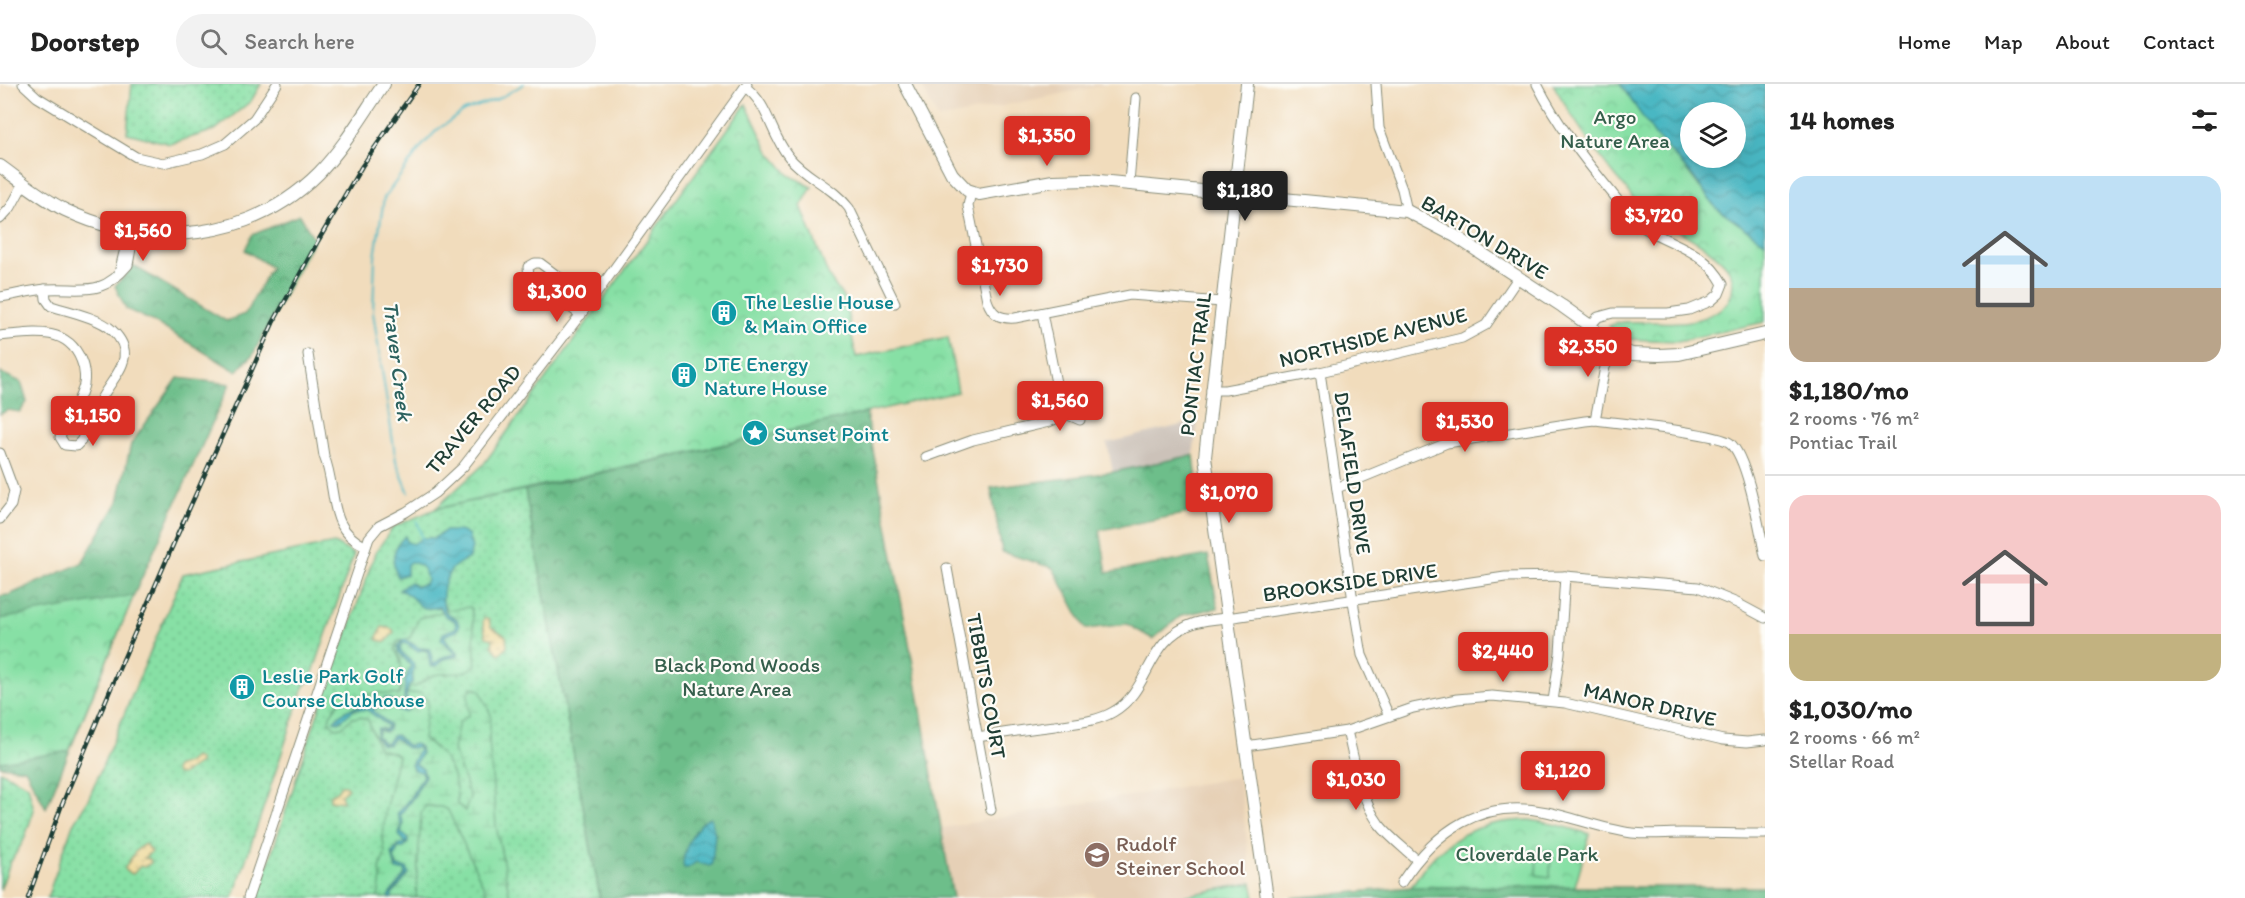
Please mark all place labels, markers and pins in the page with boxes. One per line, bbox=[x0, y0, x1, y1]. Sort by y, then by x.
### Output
pin: $1,350 bbox=[998, 116, 1096, 167]
pin: $1,180 bbox=[1196, 171, 1294, 222]
pin: $3,720 bbox=[1605, 196, 1703, 247]
pin: $1,560 bbox=[94, 211, 192, 262]
pin: $1,730 bbox=[951, 246, 1049, 297]
pin: $1,300 bbox=[508, 272, 606, 323]
place label: The Leslie House & Main Office bbox=[744, 289, 894, 338]
building icon: The Leslie House & Main Office bbox=[709, 298, 739, 328]
pin: $2,350 bbox=[1539, 327, 1637, 378]
place label: DTE Energy Nature House bbox=[704, 351, 827, 400]
building icon: DTE Energy Nature House bbox=[669, 360, 699, 390]
pin: $1,560 bbox=[1011, 381, 1109, 432]
pin: $1,150 bbox=[44, 396, 142, 447]
pin: $1,530 bbox=[1416, 402, 1514, 453]
place icon: Sunset Point bbox=[740, 418, 770, 448]
place label: Sunset Point bbox=[774, 421, 889, 446]
pin: $1,070 bbox=[1180, 473, 1278, 524]
pin: $2,440 bbox=[1454, 632, 1552, 683]
place label: Leslie Park Golf Course Clubhouse bbox=[262, 663, 425, 712]
building icon: Leslie Park Golf Course Clubhouse bbox=[227, 672, 257, 702]
pin: $1,120 bbox=[1514, 751, 1612, 802]
pin: $1,030 bbox=[1307, 760, 1405, 811]
place label: Rudolf Steiner School bbox=[1116, 831, 1245, 880]
school or university icon: Rudolf Steiner School bbox=[1082, 840, 1112, 870]

